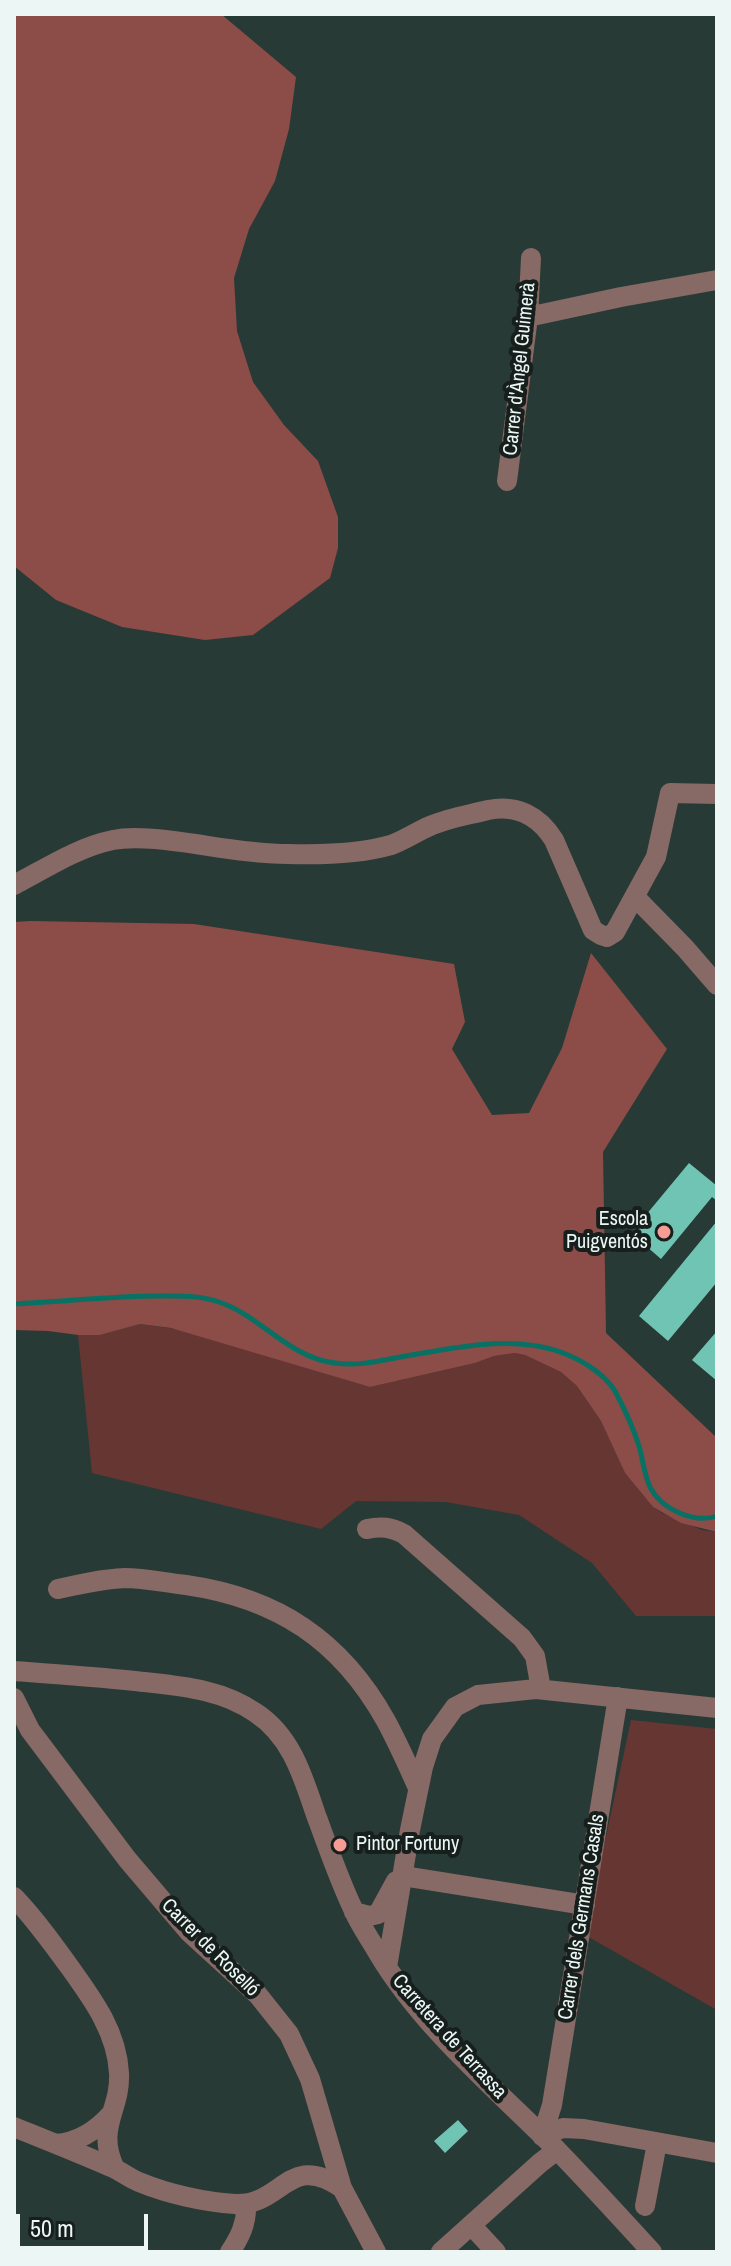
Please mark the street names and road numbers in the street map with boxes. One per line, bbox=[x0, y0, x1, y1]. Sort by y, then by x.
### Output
street label: Carrer d'Àngel Guimerà bbox=[499, 281, 541, 457]
street label: Carrer dels Germans Casals bbox=[554, 1813, 610, 2021]
street label: Carrer de Roselló bbox=[156, 1894, 264, 2002]
street label: Carretera de Terrassa bbox=[387, 1970, 511, 2104]

